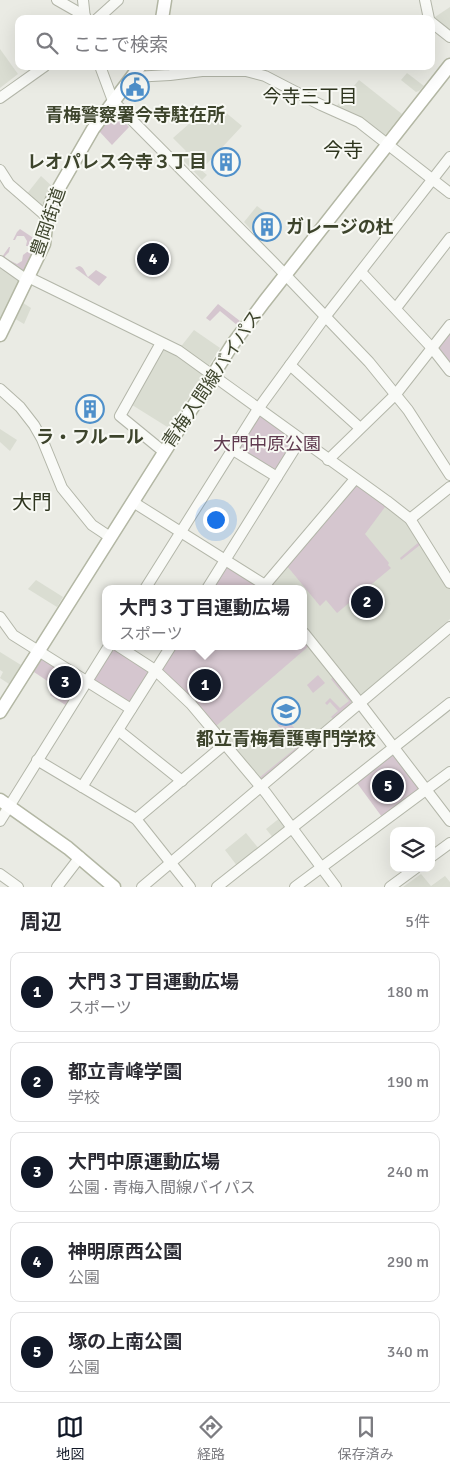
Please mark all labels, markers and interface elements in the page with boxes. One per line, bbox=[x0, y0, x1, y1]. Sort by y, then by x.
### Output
search box bbox=[15, 15, 435, 70]
icon: search bbox=[33, 29, 61, 57]
text: ここで検索 bbox=[73, 33, 168, 57]
public building icon: 青梅警察署今寺駐在所 bbox=[120, 72, 150, 102]
district label: 今寺三丁目 bbox=[262, 85, 358, 109]
place label: 青梅警察署今寺駐在所 bbox=[45, 104, 225, 126]
district label: 今寺 bbox=[323, 138, 363, 163]
building icon: レオパレス今寺３丁目 bbox=[211, 147, 241, 177]
place label: レオパレス今寺３丁目 bbox=[27, 151, 207, 173]
street label: 豊岡街道 bbox=[26, 184, 70, 260]
building icon: ガレージの杜 bbox=[252, 212, 282, 242]
place label: ガレージの杜 bbox=[286, 216, 394, 238]
pin: 4 bbox=[137, 240, 169, 278]
street label: 青梅入間線バイパス bbox=[158, 306, 266, 452]
building icon: ラ・フルール bbox=[75, 394, 105, 424]
place label: ラ・フルール bbox=[36, 426, 144, 448]
park label: 大門中原公園 bbox=[213, 433, 321, 455]
district label: 大門 bbox=[12, 490, 52, 515]
your location bbox=[203, 507, 229, 533]
pin: 2 bbox=[351, 583, 383, 621]
popup bbox=[102, 585, 307, 650]
text: 大門３丁目運動広場 bbox=[119, 596, 290, 620]
text: スポーツ bbox=[119, 624, 183, 644]
pin: 3 bbox=[49, 663, 81, 701]
pin: 1 bbox=[189, 666, 221, 704]
school or university icon: 都立青梅看護専門学校 bbox=[271, 696, 301, 726]
place label: 都立青梅看護専門学校 bbox=[196, 728, 376, 750]
pin: 5 bbox=[372, 767, 404, 805]
map controls bbox=[390, 827, 435, 872]
button: layers bbox=[390, 827, 435, 872]
text: 周辺 bbox=[20, 909, 62, 935]
text: 5件 bbox=[405, 912, 430, 932]
text: 大門３丁目運動広場 bbox=[68, 970, 239, 994]
text: 1 bbox=[33, 982, 41, 1002]
text: 180 m bbox=[387, 982, 429, 1002]
text: スポーツ bbox=[68, 998, 132, 1018]
text: 都立青峰学園 bbox=[68, 1060, 182, 1084]
text: 2 bbox=[33, 1072, 41, 1092]
text: 190 m bbox=[387, 1072, 429, 1092]
text: 学校 bbox=[68, 1088, 100, 1108]
text: 大門中原運動広場 bbox=[68, 1150, 220, 1174]
text: 3 bbox=[33, 1162, 41, 1182]
text: 240 m bbox=[387, 1162, 429, 1182]
text: 公園 · 青梅入間線バイパス bbox=[68, 1178, 256, 1198]
text: 神明原西公園 bbox=[68, 1240, 182, 1264]
text: 4 bbox=[33, 1252, 41, 1272]
text: 290 m bbox=[387, 1252, 429, 1272]
text: 公園 bbox=[68, 1268, 100, 1288]
text: 塚の上南公園 bbox=[68, 1330, 182, 1354]
text: 5 bbox=[33, 1342, 41, 1362]
text: 340 m bbox=[387, 1342, 429, 1362]
text: 公園 bbox=[68, 1358, 100, 1378]
tab: 地図 bbox=[56, 1413, 84, 1463]
tab: 経路 bbox=[197, 1413, 225, 1463]
tab: 保存済み bbox=[338, 1413, 394, 1463]

